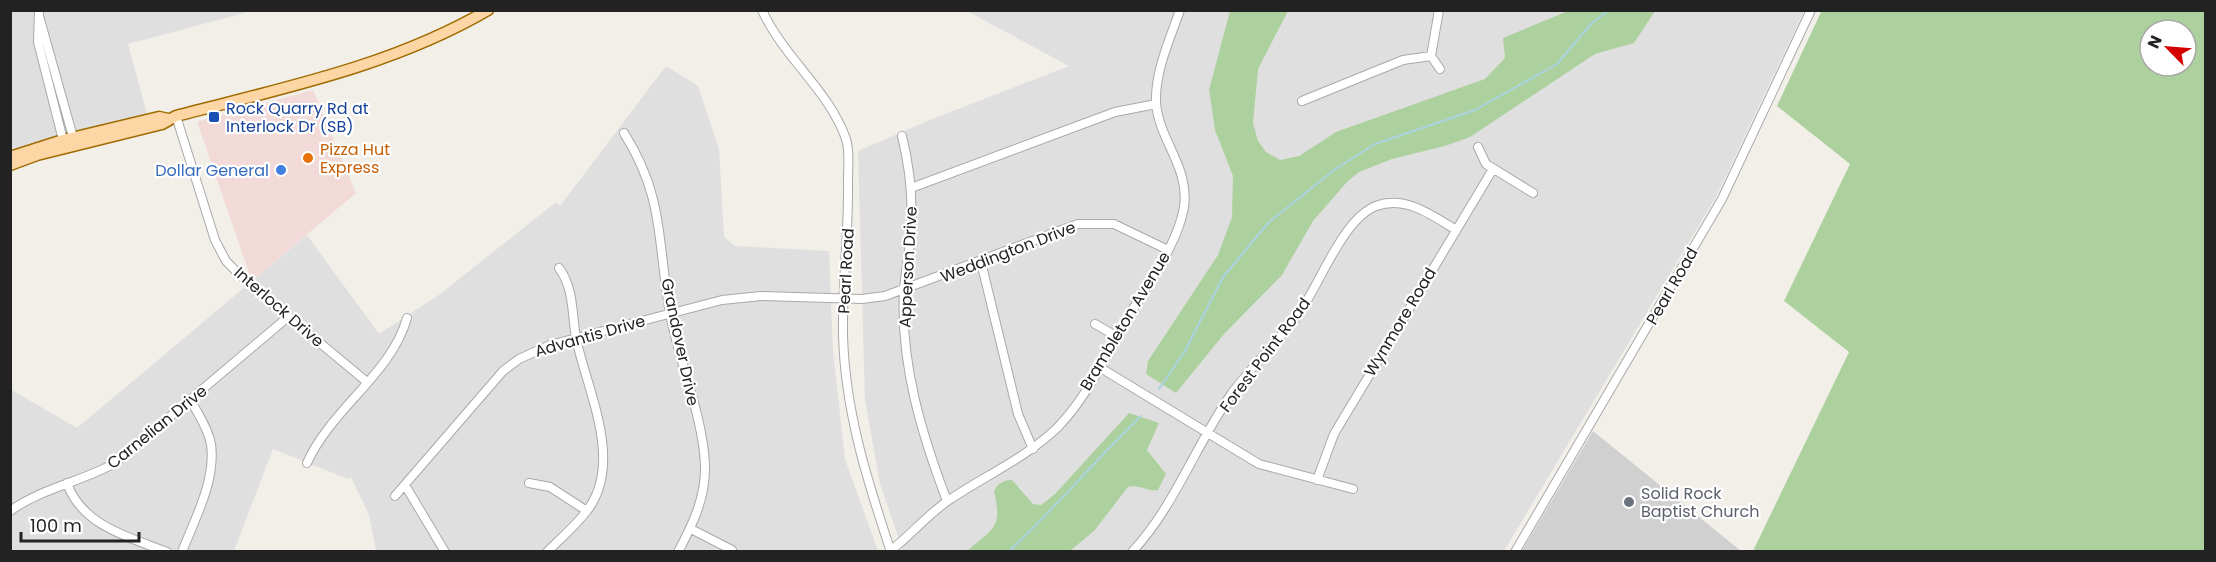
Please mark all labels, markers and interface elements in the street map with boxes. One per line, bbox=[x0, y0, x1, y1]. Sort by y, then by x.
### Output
north arrow bbox=[2138, 18, 2198, 78]
text: N bbox=[2142, 32, 2168, 52]
place label: Rock Quarry Rd at Interlock Dr (SB) bbox=[226, 97, 369, 138]
marker: Rock Quarry Rd at Interlock Dr (SB) bbox=[207, 110, 221, 124]
place label: Pizza Hut Express bbox=[320, 138, 390, 179]
marker: Pizza Hut Express bbox=[301, 151, 315, 165]
place label: Dollar General bbox=[155, 159, 269, 182]
marker: Dollar General bbox=[274, 163, 288, 177]
street label: Apperson Drive bbox=[893, 206, 923, 328]
street label: Weddington Drive bbox=[937, 216, 1079, 288]
street label: Pearl Road bbox=[832, 228, 860, 314]
street label: Pearl Road bbox=[1641, 243, 1703, 329]
street label: Brambleton Avenue bbox=[1074, 247, 1176, 395]
street label: Interlock Drive bbox=[229, 261, 329, 353]
street label: Wynmore Road bbox=[1358, 263, 1442, 381]
street label: Grandover Drive bbox=[655, 276, 705, 408]
street label: Forest Point Road bbox=[1214, 293, 1316, 417]
street label: Advantis Drive bbox=[532, 309, 648, 363]
street label: Carnelian Drive bbox=[102, 379, 212, 475]
place label: Solid Rock Baptist Church bbox=[1641, 482, 1759, 523]
marker: Solid Rock Baptist Church bbox=[1622, 495, 1636, 509]
scale bar bbox=[21, 505, 140, 543]
text: 100 m bbox=[30, 513, 82, 538]

